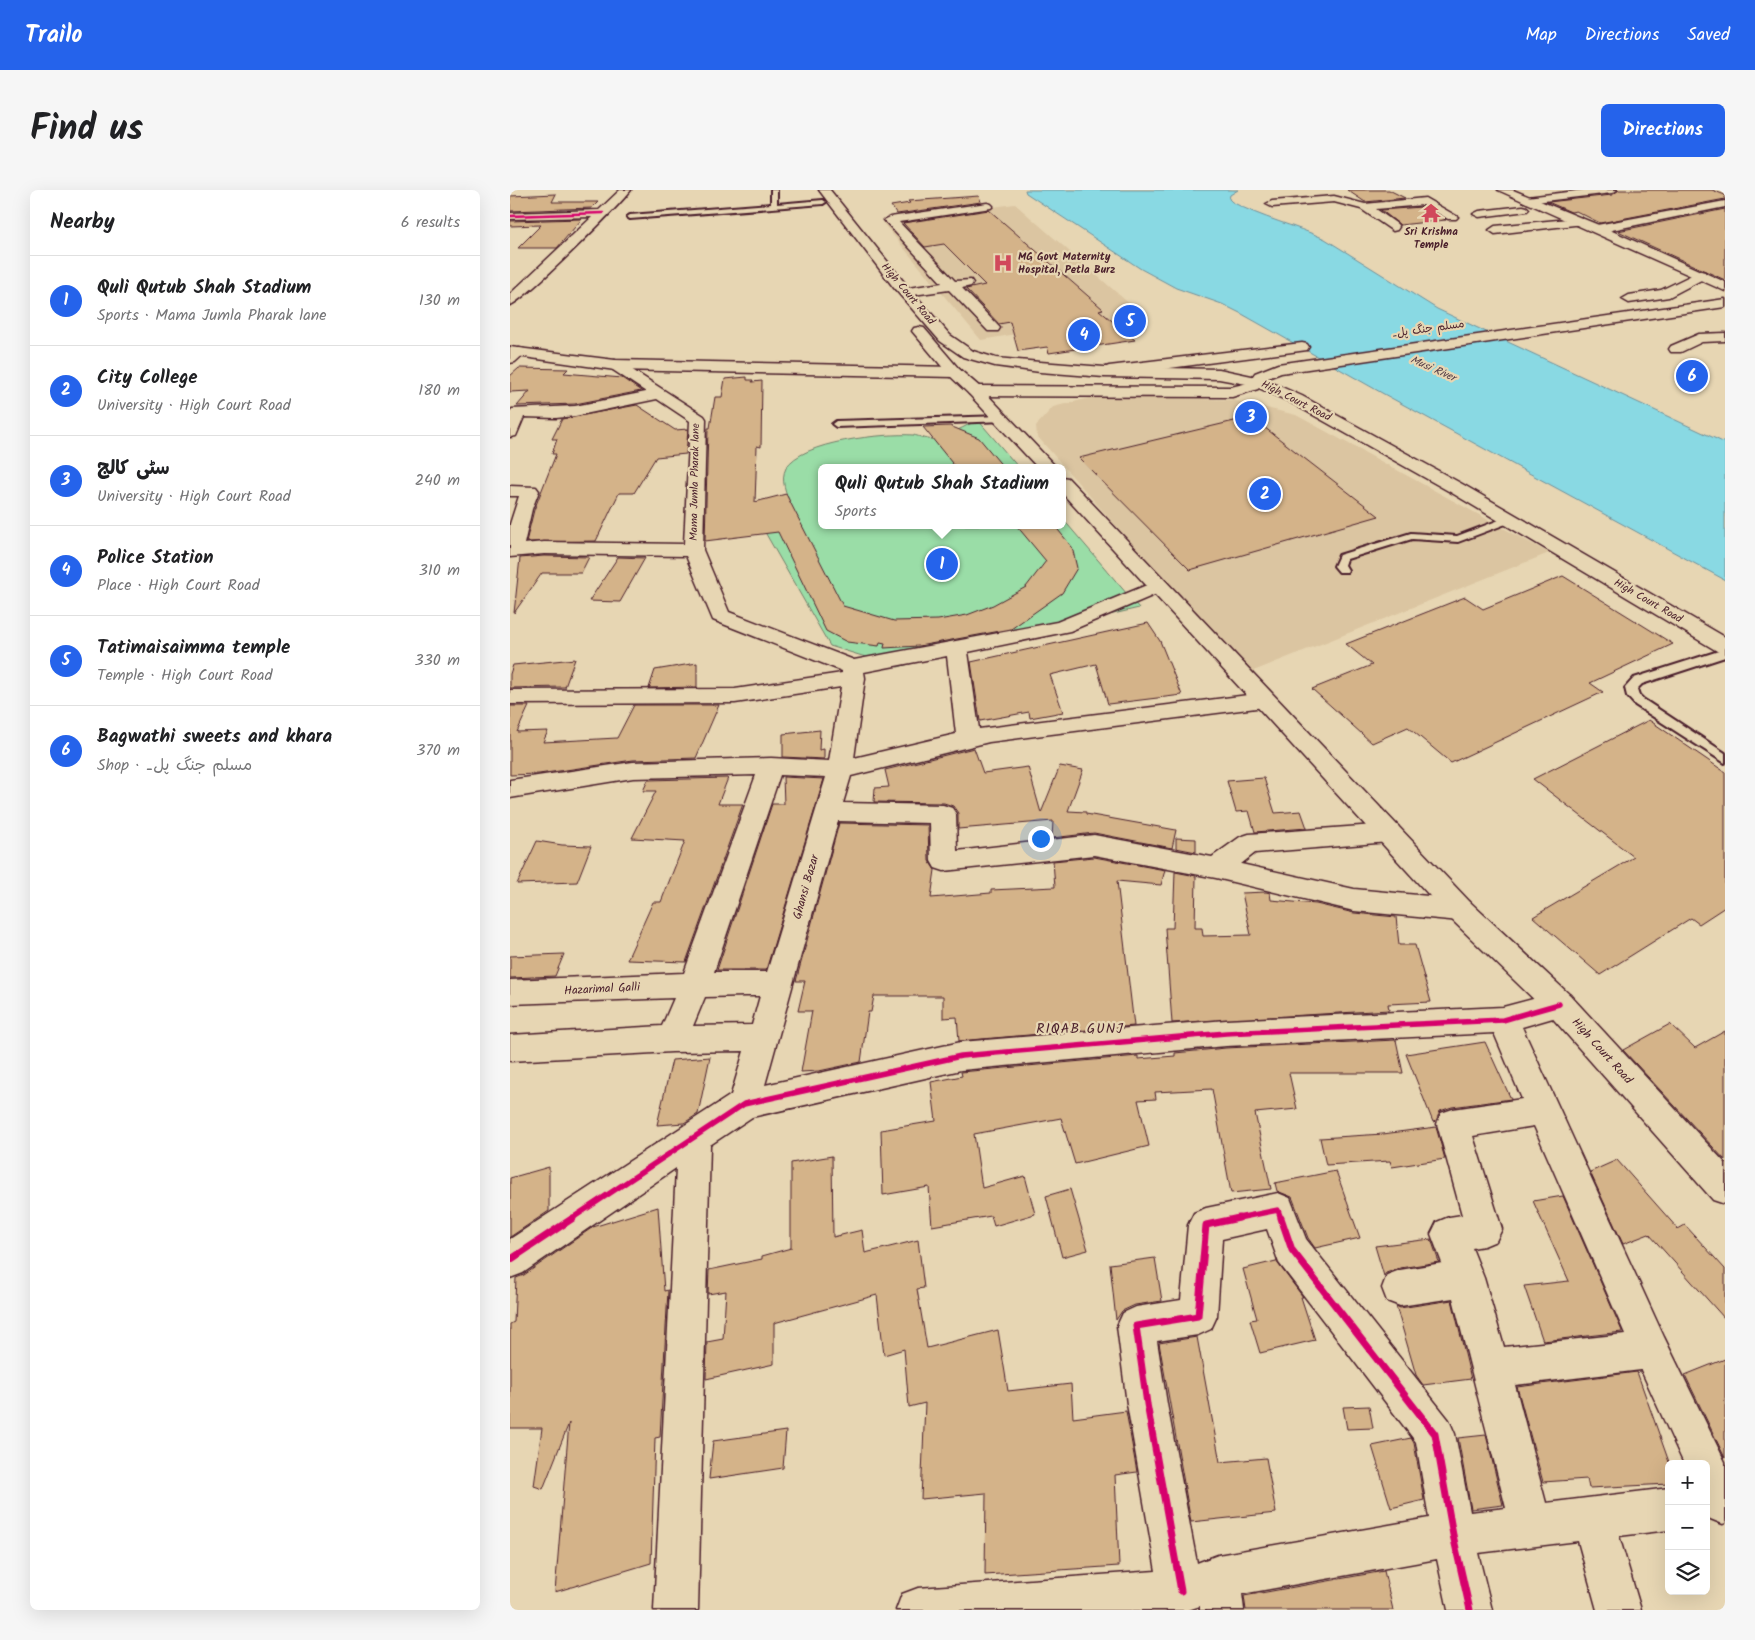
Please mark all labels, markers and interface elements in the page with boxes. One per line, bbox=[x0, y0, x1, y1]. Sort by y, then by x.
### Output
text: Trailo bbox=[25, 16, 83, 55]
text: Map bbox=[1525, 21, 1557, 50]
text: Directions bbox=[1585, 21, 1659, 50]
text: Saved bbox=[1687, 21, 1730, 50]
text: Find us bbox=[30, 102, 143, 158]
button: Directions bbox=[1601, 104, 1725, 157]
temple icon: Sri Krishna Temple bbox=[1420, 202, 1442, 224]
text: Nearby bbox=[50, 206, 115, 239]
text: 6 results bbox=[401, 210, 460, 235]
place label: Sri Krishna Temple bbox=[1404, 223, 1458, 254]
place label: MG Govt Maternity Hospital, Petla Burz bbox=[1018, 248, 1115, 279]
hospital icon: MG Govt Maternity Hospital, Petla Burz bbox=[992, 252, 1014, 274]
street label: High Court Road bbox=[876, 259, 940, 330]
text: Quli Qutub Shah Stadium bbox=[97, 273, 311, 303]
text: 1 bbox=[64, 288, 68, 313]
text: 130 m bbox=[419, 288, 460, 313]
pin: 5 bbox=[1114, 302, 1146, 340]
text: Sports · Mama Jumla Pharak lane bbox=[97, 303, 327, 328]
street label: مسلم جنگ پل۔ bbox=[1390, 315, 1466, 343]
pin: 4 bbox=[1068, 316, 1100, 354]
water label: Musi River bbox=[1407, 351, 1461, 388]
pin: 6 bbox=[1676, 357, 1708, 395]
text: City College bbox=[97, 363, 198, 393]
street label: High Court Road bbox=[1258, 376, 1335, 427]
text: 2 bbox=[61, 378, 71, 403]
text: 180 m bbox=[418, 378, 460, 403]
text: University · High Court Road bbox=[97, 393, 291, 418]
pin: 3 bbox=[1235, 398, 1267, 436]
street label: Mama Jumla Pharak lane bbox=[685, 423, 705, 541]
text: سٹی کالج bbox=[97, 454, 170, 484]
popup bbox=[818, 464, 1066, 529]
text: 3 bbox=[62, 468, 70, 493]
text: 240 m bbox=[415, 468, 460, 493]
text: Quli Qutub Shah Stadium bbox=[835, 469, 1049, 499]
pin: 2 bbox=[1249, 475, 1281, 513]
text: University · High Court Road bbox=[97, 484, 291, 509]
text: Sports bbox=[835, 499, 877, 524]
text: Police Station bbox=[97, 543, 213, 573]
pin: 1 bbox=[926, 545, 958, 583]
text: 4 bbox=[62, 558, 70, 583]
text: 310 m bbox=[419, 558, 460, 583]
text: Place · High Court Road bbox=[97, 573, 260, 598]
street label: High Court Road bbox=[1610, 574, 1686, 628]
text: Tatimaisaimma temple bbox=[97, 633, 290, 663]
text: 5 bbox=[62, 648, 70, 673]
text: 330 m bbox=[415, 648, 460, 673]
text: Temple · High Court Road bbox=[97, 663, 273, 688]
text: Bagwathi sweets and khara bbox=[97, 722, 332, 752]
text: 6 bbox=[62, 738, 70, 763]
text: 370 m bbox=[416, 738, 460, 763]
text: Shop · مسلم جنگ پل۔ bbox=[97, 753, 252, 778]
your location bbox=[1028, 826, 1054, 852]
street label: Ghansi Bazar bbox=[788, 851, 825, 922]
street label: Hazarimal Galli bbox=[564, 977, 642, 1000]
street label: High Court Road bbox=[1567, 1014, 1638, 1089]
district label: RIQAB GUNJ bbox=[1036, 1018, 1124, 1040]
map controls bbox=[1665, 1460, 1710, 1595]
button: + bbox=[1665, 1460, 1710, 1505]
button: − bbox=[1665, 1505, 1710, 1550]
button: layers bbox=[1665, 1550, 1710, 1595]

